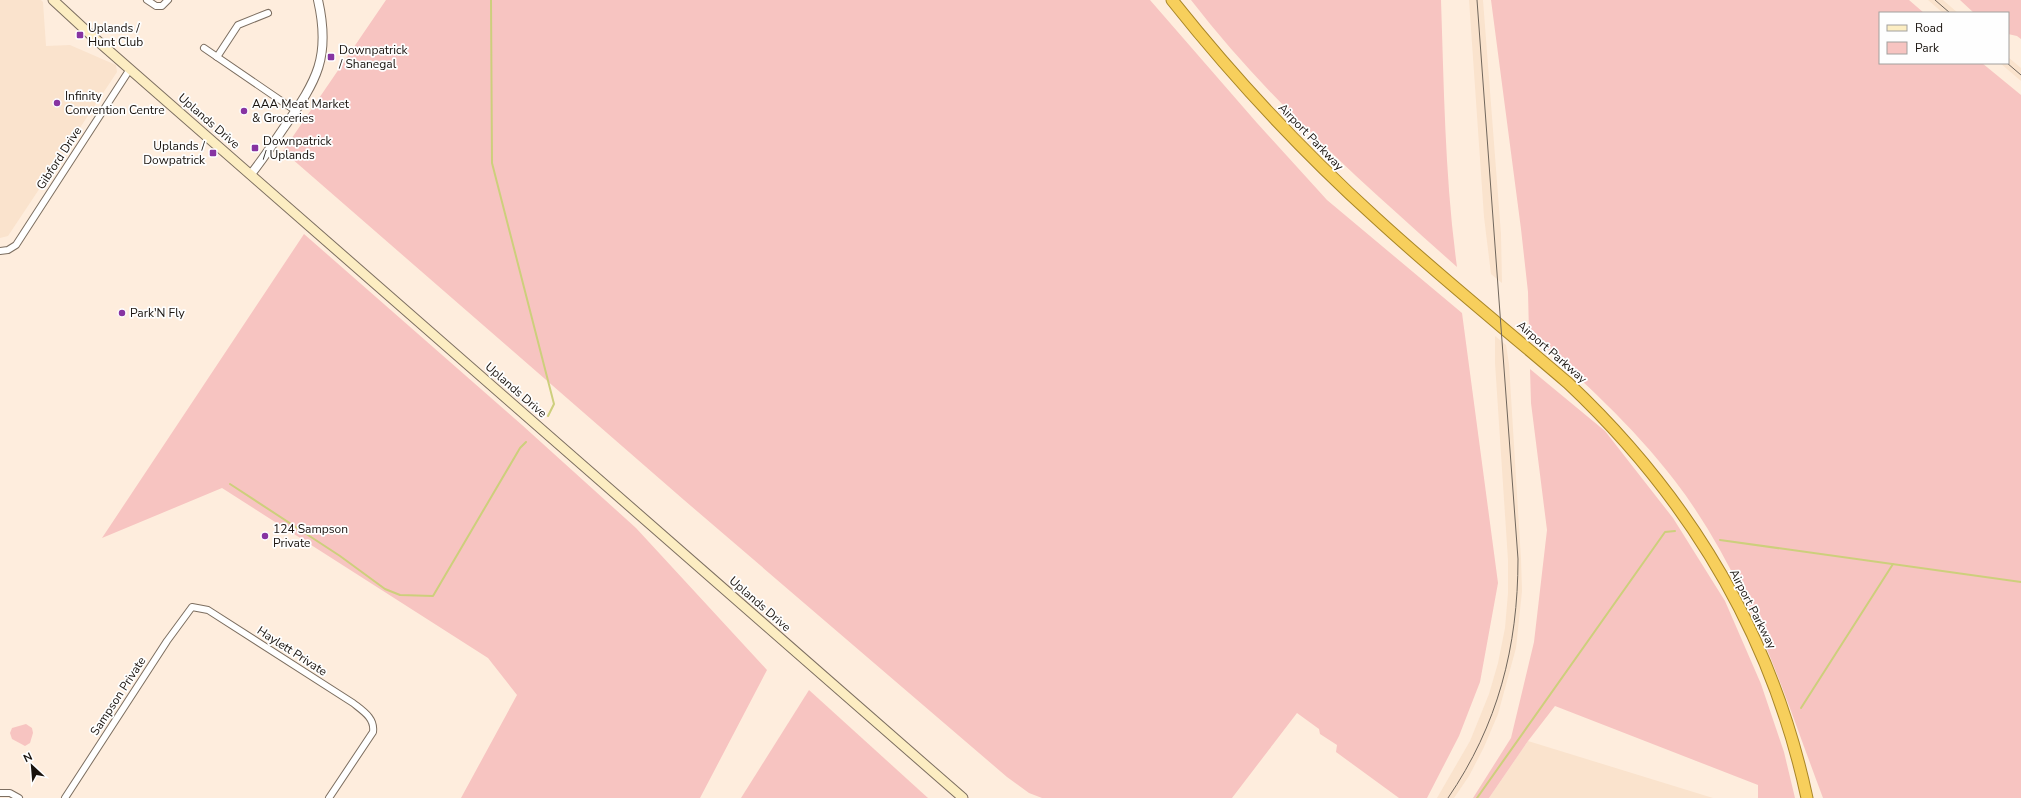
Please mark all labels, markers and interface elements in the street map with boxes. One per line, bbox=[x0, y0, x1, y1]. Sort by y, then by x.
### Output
legend bbox=[1879, 12, 2009, 64]
place label: Uplands / Hunt Club bbox=[88, 20, 143, 50]
text: Road bbox=[1915, 20, 1943, 36]
marker: Uplands / Hunt Club bbox=[75, 30, 85, 40]
text: Park bbox=[1915, 40, 1940, 56]
place label: Downpatrick / Shanegal bbox=[338, 42, 409, 72]
marker: Downpatrick / Shanegal bbox=[326, 52, 336, 62]
place label: Infinity Convention Centre bbox=[65, 88, 165, 118]
street label: Uplands Drive bbox=[175, 90, 243, 152]
place label: AAA Meat Market & Groceries bbox=[252, 96, 350, 126]
marker: Infinity Convention Centre bbox=[52, 98, 62, 108]
street label: Airport Parkway bbox=[1275, 100, 1348, 175]
marker: AAA Meat Market & Groceries bbox=[239, 106, 249, 116]
street label: Gibford Drive bbox=[33, 124, 85, 192]
place label: Downpatrick / Uplands bbox=[262, 133, 333, 163]
place label: Uplands / Dowpatrick bbox=[143, 138, 206, 168]
marker: Downpatrick / Uplands bbox=[250, 143, 260, 153]
marker: Uplands / Dowpatrick bbox=[208, 148, 218, 158]
place label: Park'N Fly bbox=[130, 305, 186, 321]
marker: Park'N Fly bbox=[117, 308, 127, 318]
street label: Airport Parkway bbox=[1514, 317, 1591, 387]
street label: Uplands Drive bbox=[482, 359, 550, 421]
place label: 124 Sampson Private bbox=[273, 521, 348, 551]
marker: 124 Sampson Private bbox=[260, 531, 270, 541]
street label: Airport Parkway bbox=[1726, 566, 1780, 652]
street label: Uplands Drive bbox=[726, 573, 794, 635]
street label: Haylett Private bbox=[254, 622, 330, 680]
street label: Sampson Private bbox=[87, 654, 149, 738]
north arrow bbox=[12, 746, 52, 786]
text: N bbox=[21, 749, 35, 766]

